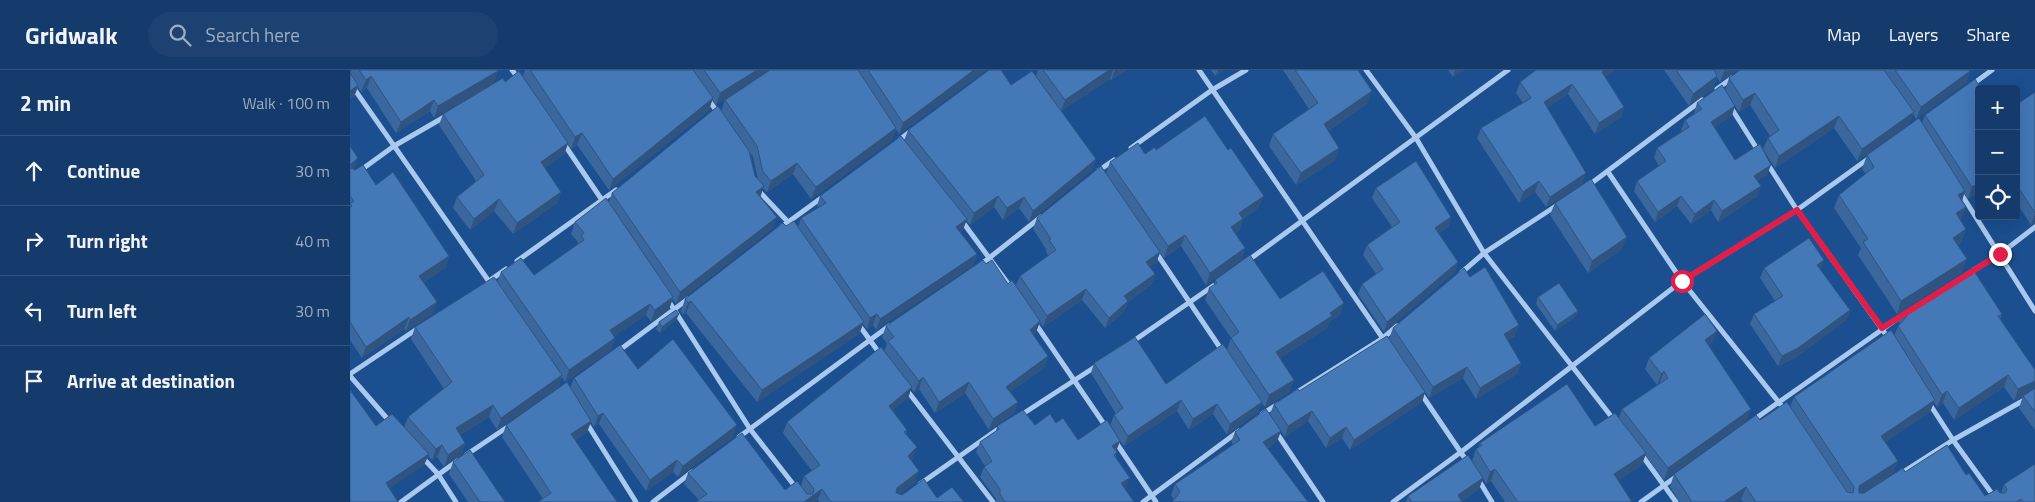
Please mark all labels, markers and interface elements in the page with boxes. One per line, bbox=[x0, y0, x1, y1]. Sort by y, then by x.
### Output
search box bbox=[148, 12, 498, 57]
text: Gridwalk bbox=[25, 17, 118, 53]
text: Search here bbox=[206, 20, 300, 49]
icon: search bbox=[166, 21, 194, 49]
text: Map bbox=[1827, 21, 1861, 48]
text: Layers bbox=[1889, 21, 1938, 48]
text: Share bbox=[1966, 21, 2010, 48]
map controls bbox=[1975, 85, 2020, 220]
button: + bbox=[1975, 85, 2020, 130]
text: 2 min bbox=[20, 87, 71, 119]
text: Walk · 100 m bbox=[242, 91, 330, 115]
button: − bbox=[1975, 130, 2020, 175]
text: Continue bbox=[67, 156, 140, 185]
icon: ahead bbox=[20, 157, 48, 185]
text: 30 m bbox=[295, 159, 330, 183]
button: locate bbox=[1975, 175, 2020, 220]
text: Turn right bbox=[67, 226, 148, 255]
icon: right bbox=[20, 227, 48, 255]
text: 40 m bbox=[295, 229, 330, 253]
route end bbox=[1989, 243, 2012, 266]
route start bbox=[1671, 270, 1694, 293]
text: Turn left bbox=[67, 296, 137, 325]
icon: left bbox=[20, 297, 48, 325]
text: 30 m bbox=[295, 299, 330, 323]
text: Arrive at destination bbox=[67, 366, 235, 395]
icon: arrive bbox=[20, 367, 48, 395]

